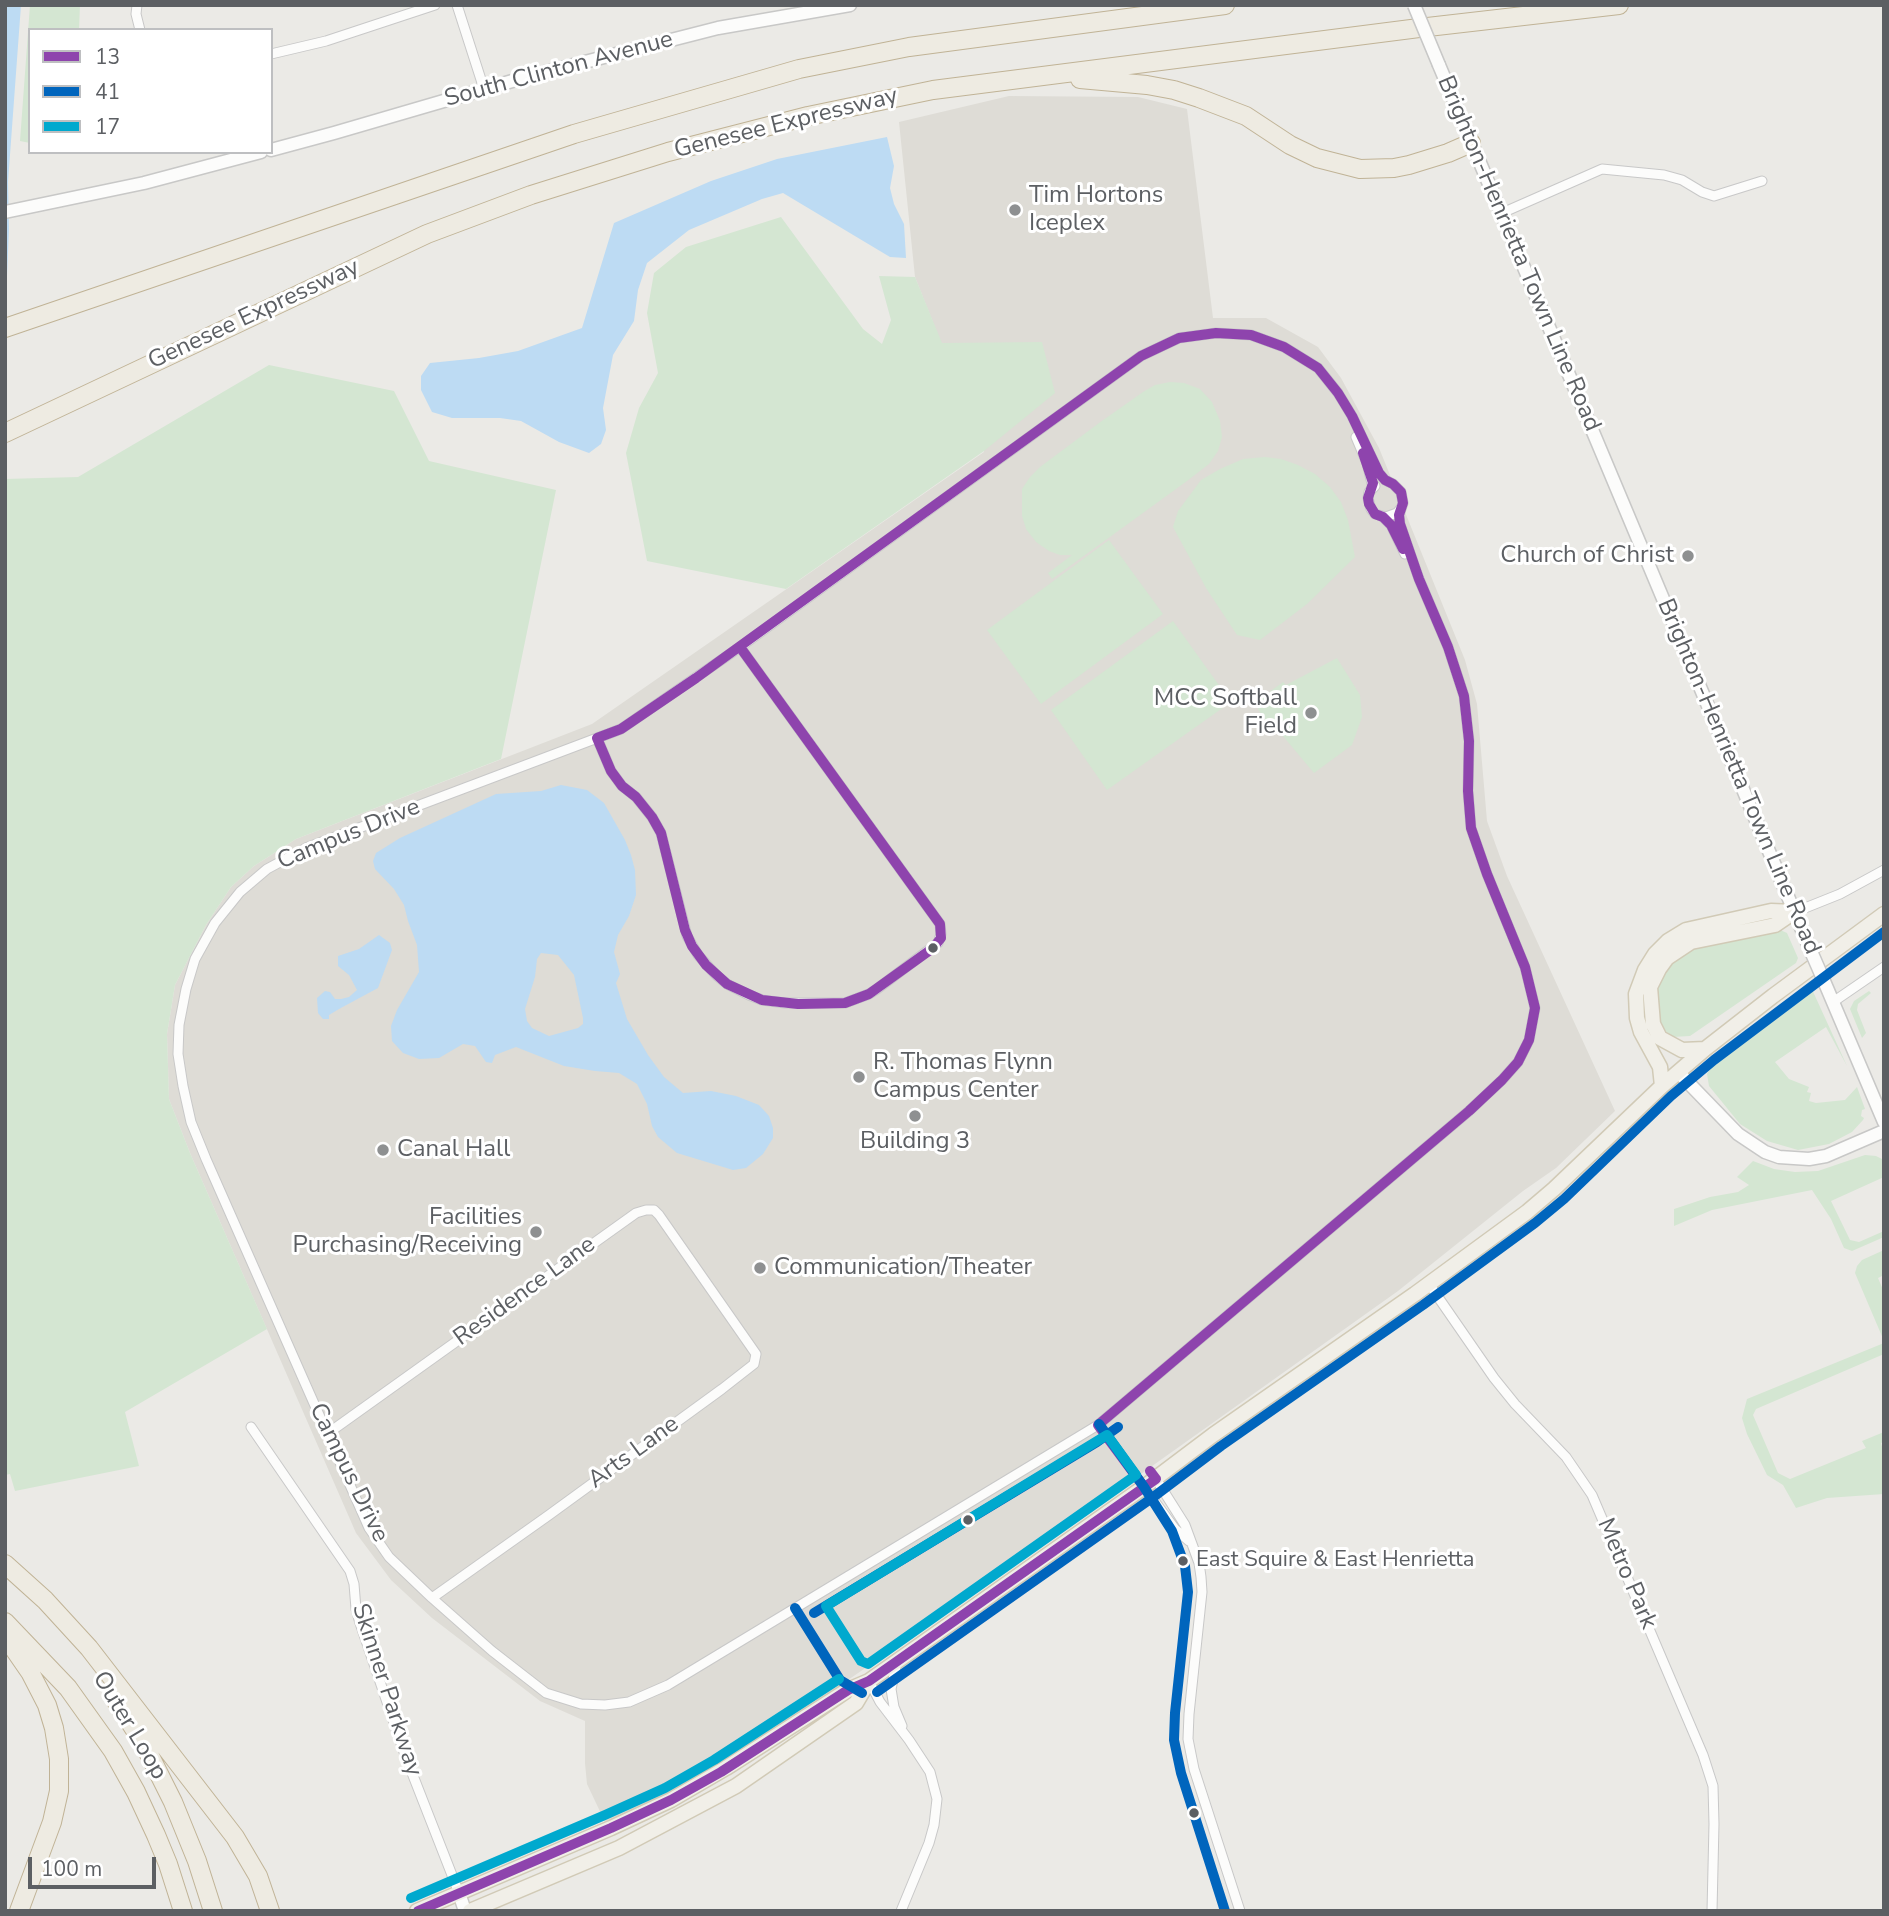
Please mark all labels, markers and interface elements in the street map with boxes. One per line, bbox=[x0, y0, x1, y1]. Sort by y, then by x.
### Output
street label: South Clinton Avenue bbox=[442, 26, 676, 114]
legend bbox=[28, 28, 273, 154]
text: 13 bbox=[95, 43, 120, 71]
street label: Brighton-Henrietta Town Line Road bbox=[1430, 72, 1606, 436]
text: 41 bbox=[95, 78, 120, 106]
street label: Genesee Expressway bbox=[671, 82, 901, 166]
text: 17 bbox=[95, 113, 120, 141]
place label: Tim Hortons Iceplex bbox=[1029, 182, 1163, 238]
marker: Tim Hortons Iceplex bbox=[1007, 202, 1023, 218]
street label: Genesee Expressway bbox=[144, 253, 364, 377]
place label: Church of Christ bbox=[1500, 542, 1674, 570]
marker: Church of Christ bbox=[1680, 548, 1696, 564]
street label: Brighton-Henrietta Town Line Road bbox=[1650, 595, 1826, 959]
place label: MCC Softball Field bbox=[1154, 685, 1297, 741]
marker: MCC Softball Field bbox=[1303, 705, 1319, 721]
street label: Campus Drive bbox=[274, 793, 424, 877]
unlabelled marker bbox=[926, 941, 940, 955]
place label: R. Thomas Flynn Campus Center bbox=[873, 1049, 1053, 1105]
marker: R. Thomas Flynn Campus Center bbox=[851, 1069, 867, 1085]
marker: Building 3 bbox=[907, 1108, 923, 1124]
place label: Building 3 bbox=[860, 1128, 970, 1156]
place label: Canal Hall bbox=[397, 1136, 510, 1164]
marker: Canal Hall bbox=[375, 1142, 391, 1158]
place label: Facilities Purchasing/Receiving bbox=[293, 1204, 522, 1260]
marker: Facilities Purchasing/Receiving bbox=[528, 1224, 544, 1240]
street label: Residence Lane bbox=[449, 1231, 601, 1353]
place label: Communication/Theater bbox=[774, 1254, 1032, 1282]
marker: Communication/Theater bbox=[752, 1260, 768, 1276]
street label: Campus Drive bbox=[302, 1399, 394, 1547]
street label: Arts Lane bbox=[583, 1410, 685, 1496]
unlabelled marker bbox=[961, 1513, 975, 1527]
street label: Metro Park bbox=[1590, 1514, 1662, 1634]
place label: East Squire & East Henrietta bbox=[1196, 1548, 1474, 1574]
marker: East Squire & East Henrietta bbox=[1176, 1554, 1190, 1568]
street label: Skinner Parkway bbox=[345, 1600, 427, 1780]
street label: Outer Loop bbox=[85, 1667, 173, 1785]
unlabelled marker bbox=[1187, 1806, 1201, 1820]
scale bar bbox=[32, 1842, 159, 1886]
text: 100 m bbox=[41, 1855, 102, 1883]

